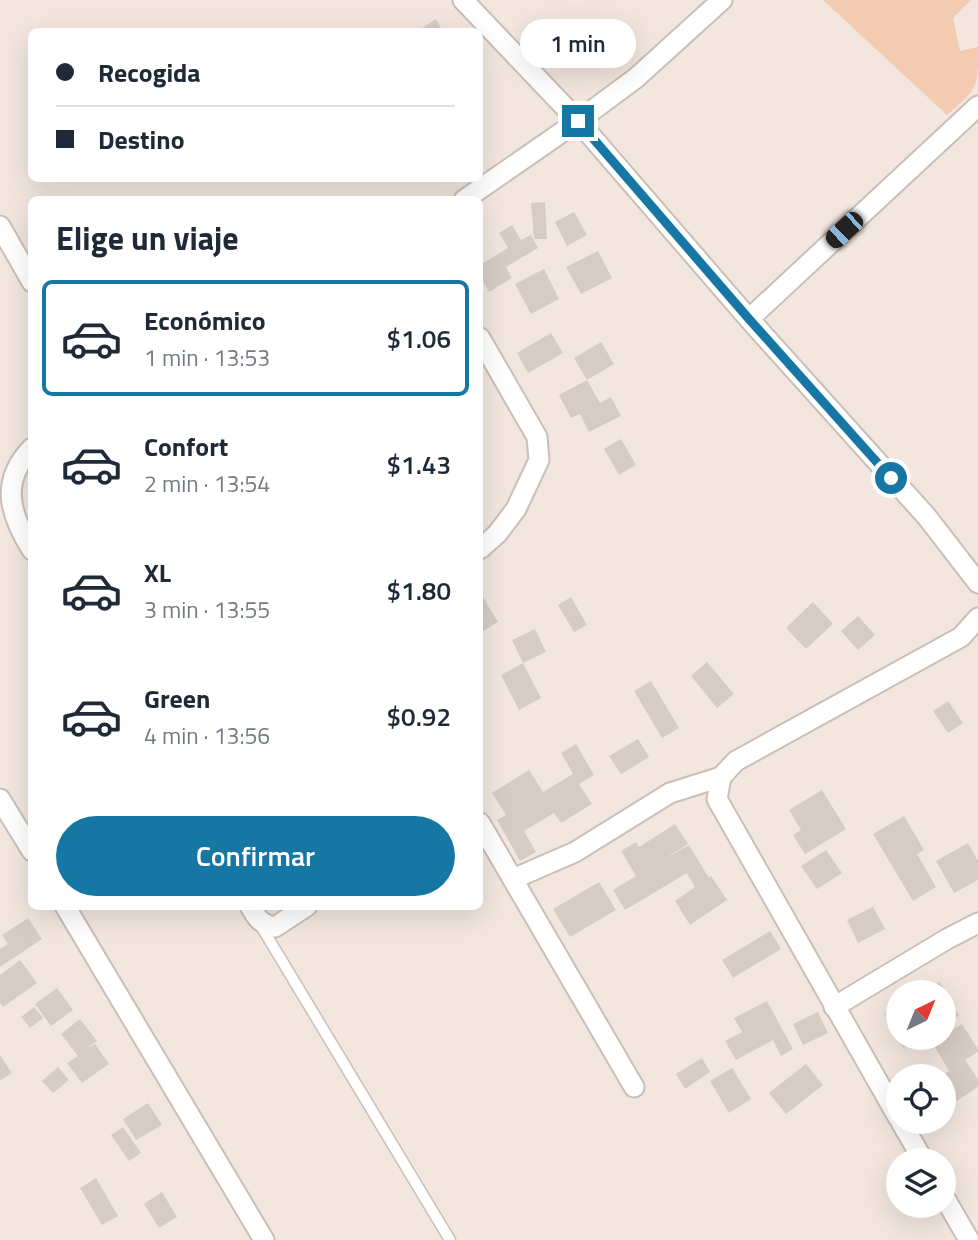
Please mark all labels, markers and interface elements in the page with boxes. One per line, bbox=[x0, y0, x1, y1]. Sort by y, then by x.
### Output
callout: 1 min bbox=[520, 19, 636, 68]
text: 1 min bbox=[550, 26, 606, 61]
text: Recogida bbox=[98, 53, 201, 92]
route end bbox=[562, 105, 594, 137]
text: Destino bbox=[98, 120, 185, 159]
car bbox=[822, 208, 867, 252]
text: Elige un viaje bbox=[56, 214, 239, 262]
text: Económico bbox=[144, 301, 266, 340]
icon: car bbox=[60, 307, 123, 370]
text: $1.06 bbox=[387, 319, 451, 358]
text: 1 min · 13:53 bbox=[144, 340, 270, 375]
text: Confort bbox=[144, 427, 228, 466]
icon: car bbox=[60, 433, 123, 496]
text: $1.43 bbox=[387, 445, 451, 484]
route start bbox=[875, 462, 907, 494]
text: 2 min · 13:54 bbox=[144, 466, 270, 501]
text: XL bbox=[144, 553, 171, 592]
icon: car bbox=[60, 559, 123, 622]
text: $1.80 bbox=[387, 571, 451, 610]
text: 3 min · 13:55 bbox=[144, 592, 270, 627]
text: Green bbox=[144, 679, 210, 718]
icon: car bbox=[60, 685, 123, 748]
text: $0.92 bbox=[387, 697, 451, 736]
text: 4 min · 13:56 bbox=[144, 718, 270, 753]
button: Confirmar bbox=[56, 816, 455, 896]
north arrow bbox=[886, 980, 956, 1050]
map controls bbox=[886, 980, 956, 1218]
button: locate bbox=[886, 1064, 956, 1134]
button: layers bbox=[886, 1148, 956, 1218]

